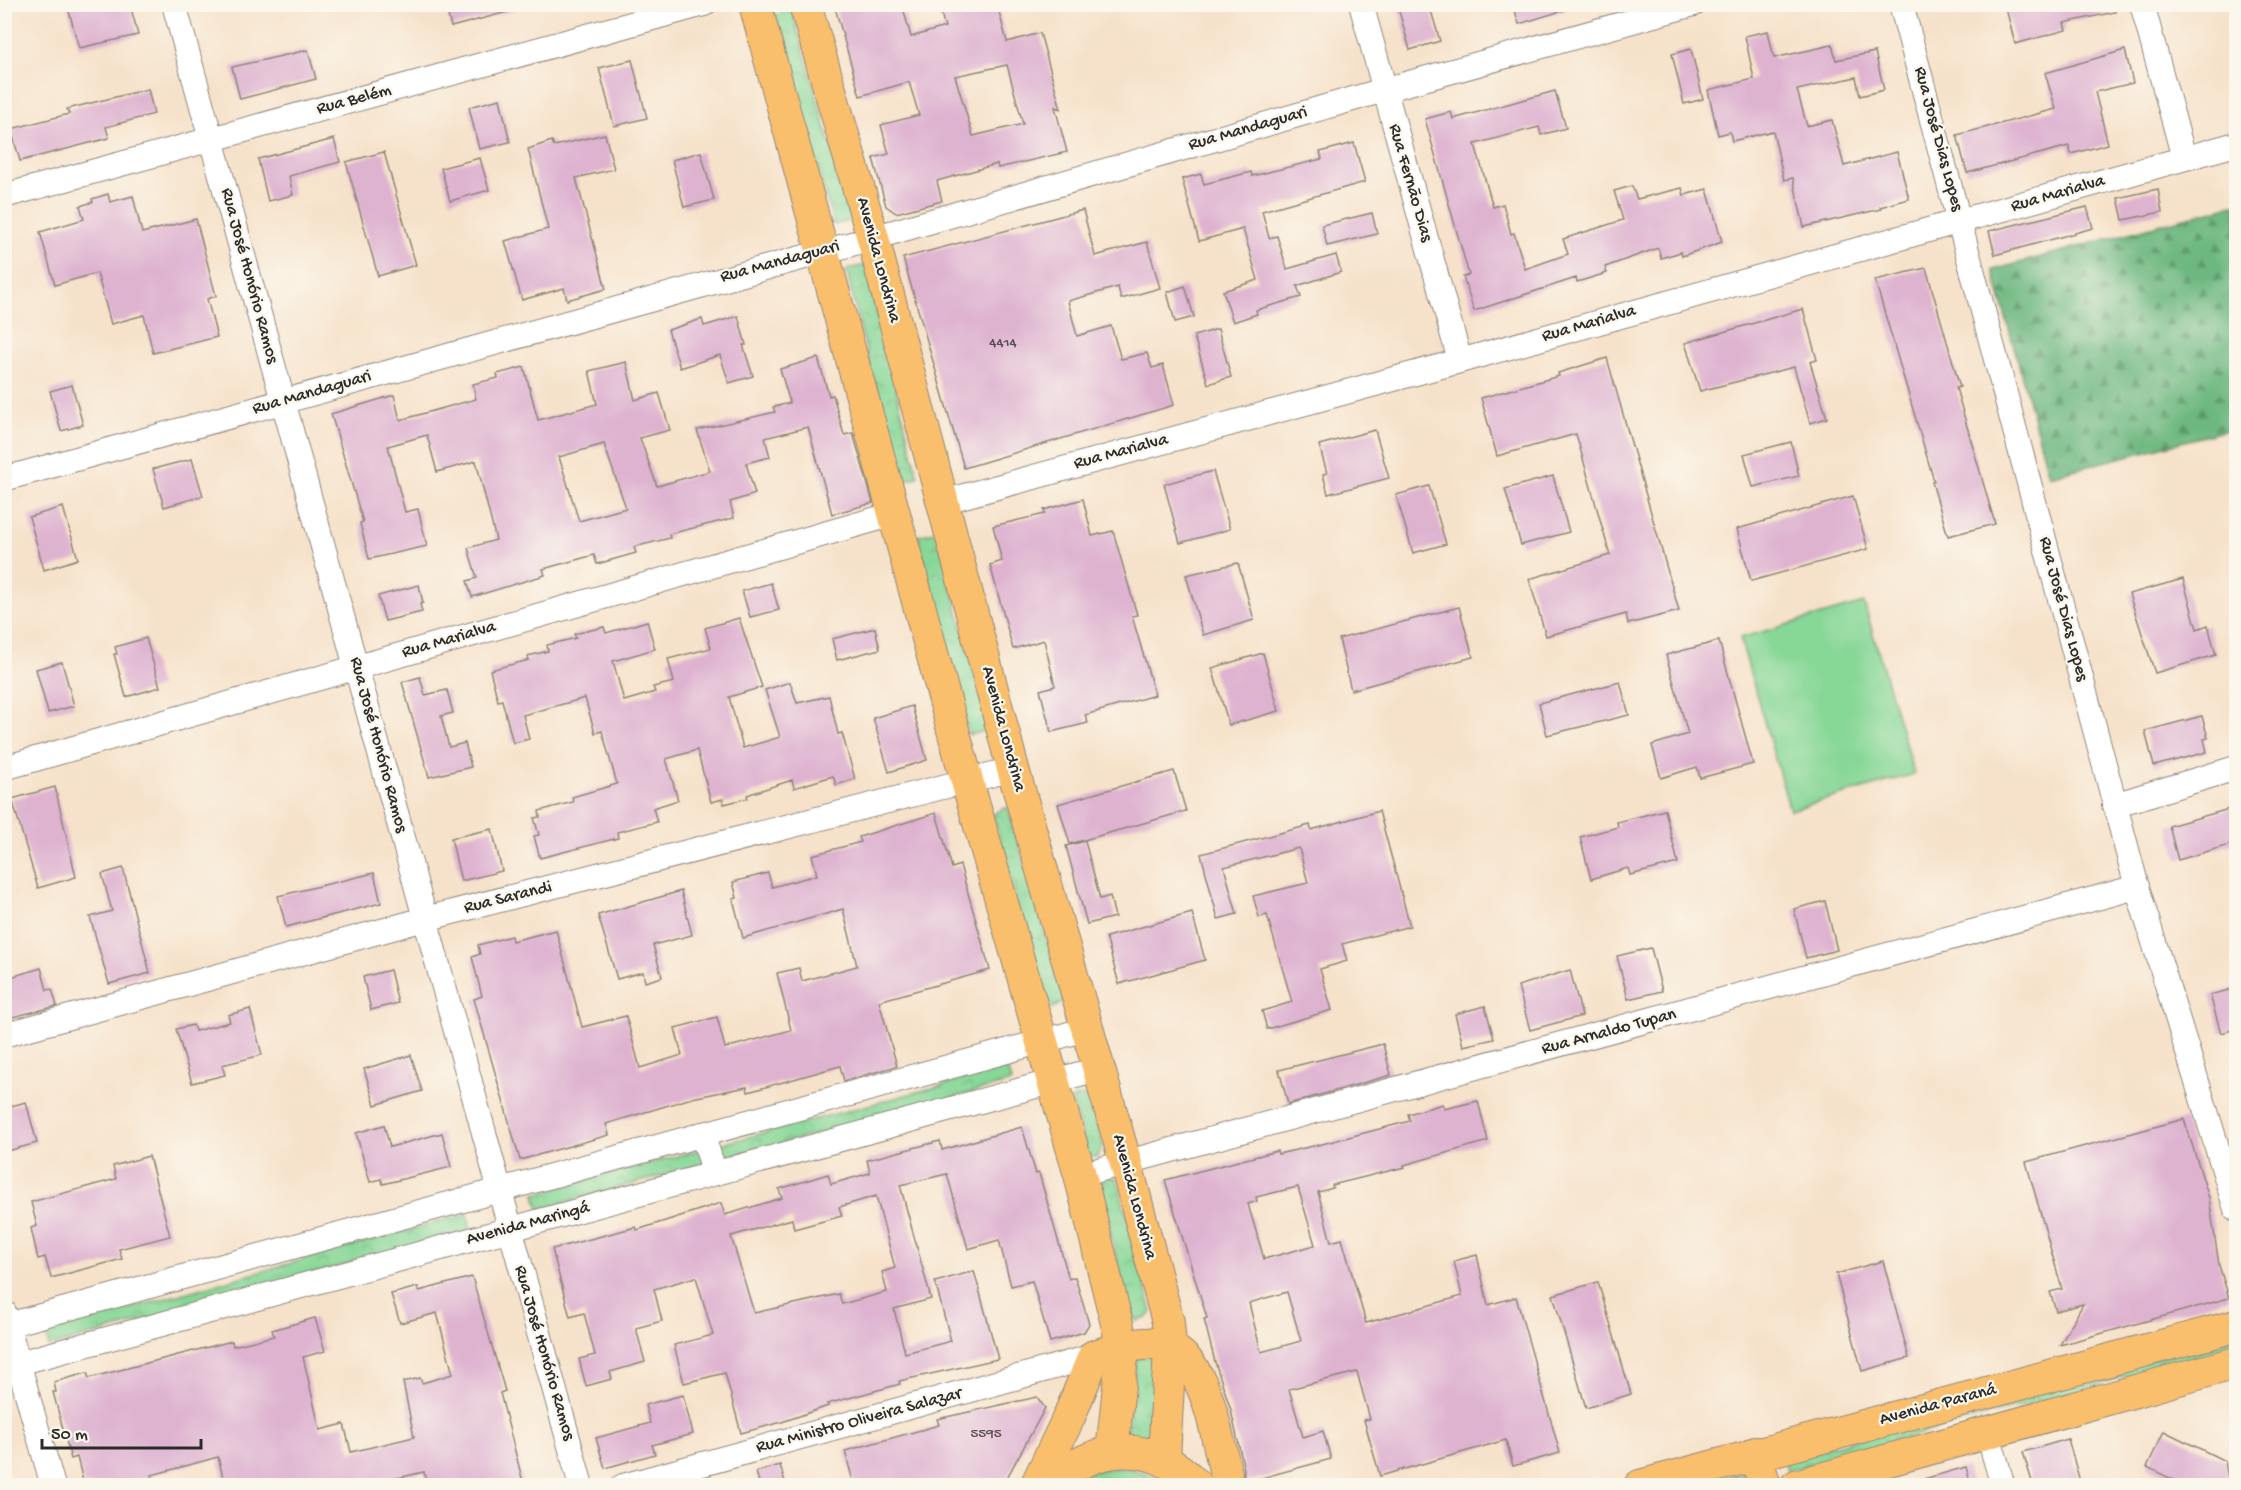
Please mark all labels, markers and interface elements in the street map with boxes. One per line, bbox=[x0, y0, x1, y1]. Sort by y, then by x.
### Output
street label: Rua José Dias Lopes bbox=[1909, 65, 1968, 215]
street label: Rua Belém bbox=[314, 80, 394, 120]
street label: Rua Mandaguari bbox=[1186, 102, 1310, 156]
street label: Rua Fernão Dias bbox=[1383, 122, 1437, 246]
street label: Rua Marialva bbox=[2009, 170, 2108, 217]
street label: Rua José Honório Ramos bbox=[215, 186, 283, 367]
street label: Avenida Londrina bbox=[851, 195, 905, 326]
street label: Rua Mandaguari bbox=[718, 236, 842, 288]
street label: Rua Marialva bbox=[1540, 300, 1639, 347]
house number: 4414 bbox=[989, 334, 1017, 352]
street label: Rua Mandaguari bbox=[250, 366, 374, 420]
street label: Rua Marialva bbox=[1072, 429, 1171, 475]
street label: Rua José Dias Lopes bbox=[2034, 535, 2093, 685]
street label: Rua Marialva bbox=[400, 616, 499, 663]
street label: Rua José Honório Ramos bbox=[344, 655, 412, 836]
street label: Avenida Londrina bbox=[976, 664, 1030, 795]
street label: Rua Sarandi bbox=[462, 877, 554, 919]
street label: Rua Arnaldo Tupan bbox=[1539, 1004, 1679, 1060]
street label: Avenida Londrina bbox=[1107, 1132, 1161, 1263]
street label: Avenida Maringá bbox=[464, 1197, 593, 1251]
street label: Rua José Honório Ramos bbox=[509, 1263, 579, 1444]
street label: Avenida Paraná bbox=[1877, 1379, 2000, 1431]
street label: Rua Ministro Oliveira Salazar bbox=[754, 1383, 966, 1459]
scale bar bbox=[42, 1412, 201, 1450]
text: 50 m bbox=[51, 1425, 88, 1446]
house number: 5595 bbox=[970, 1425, 1002, 1443]

